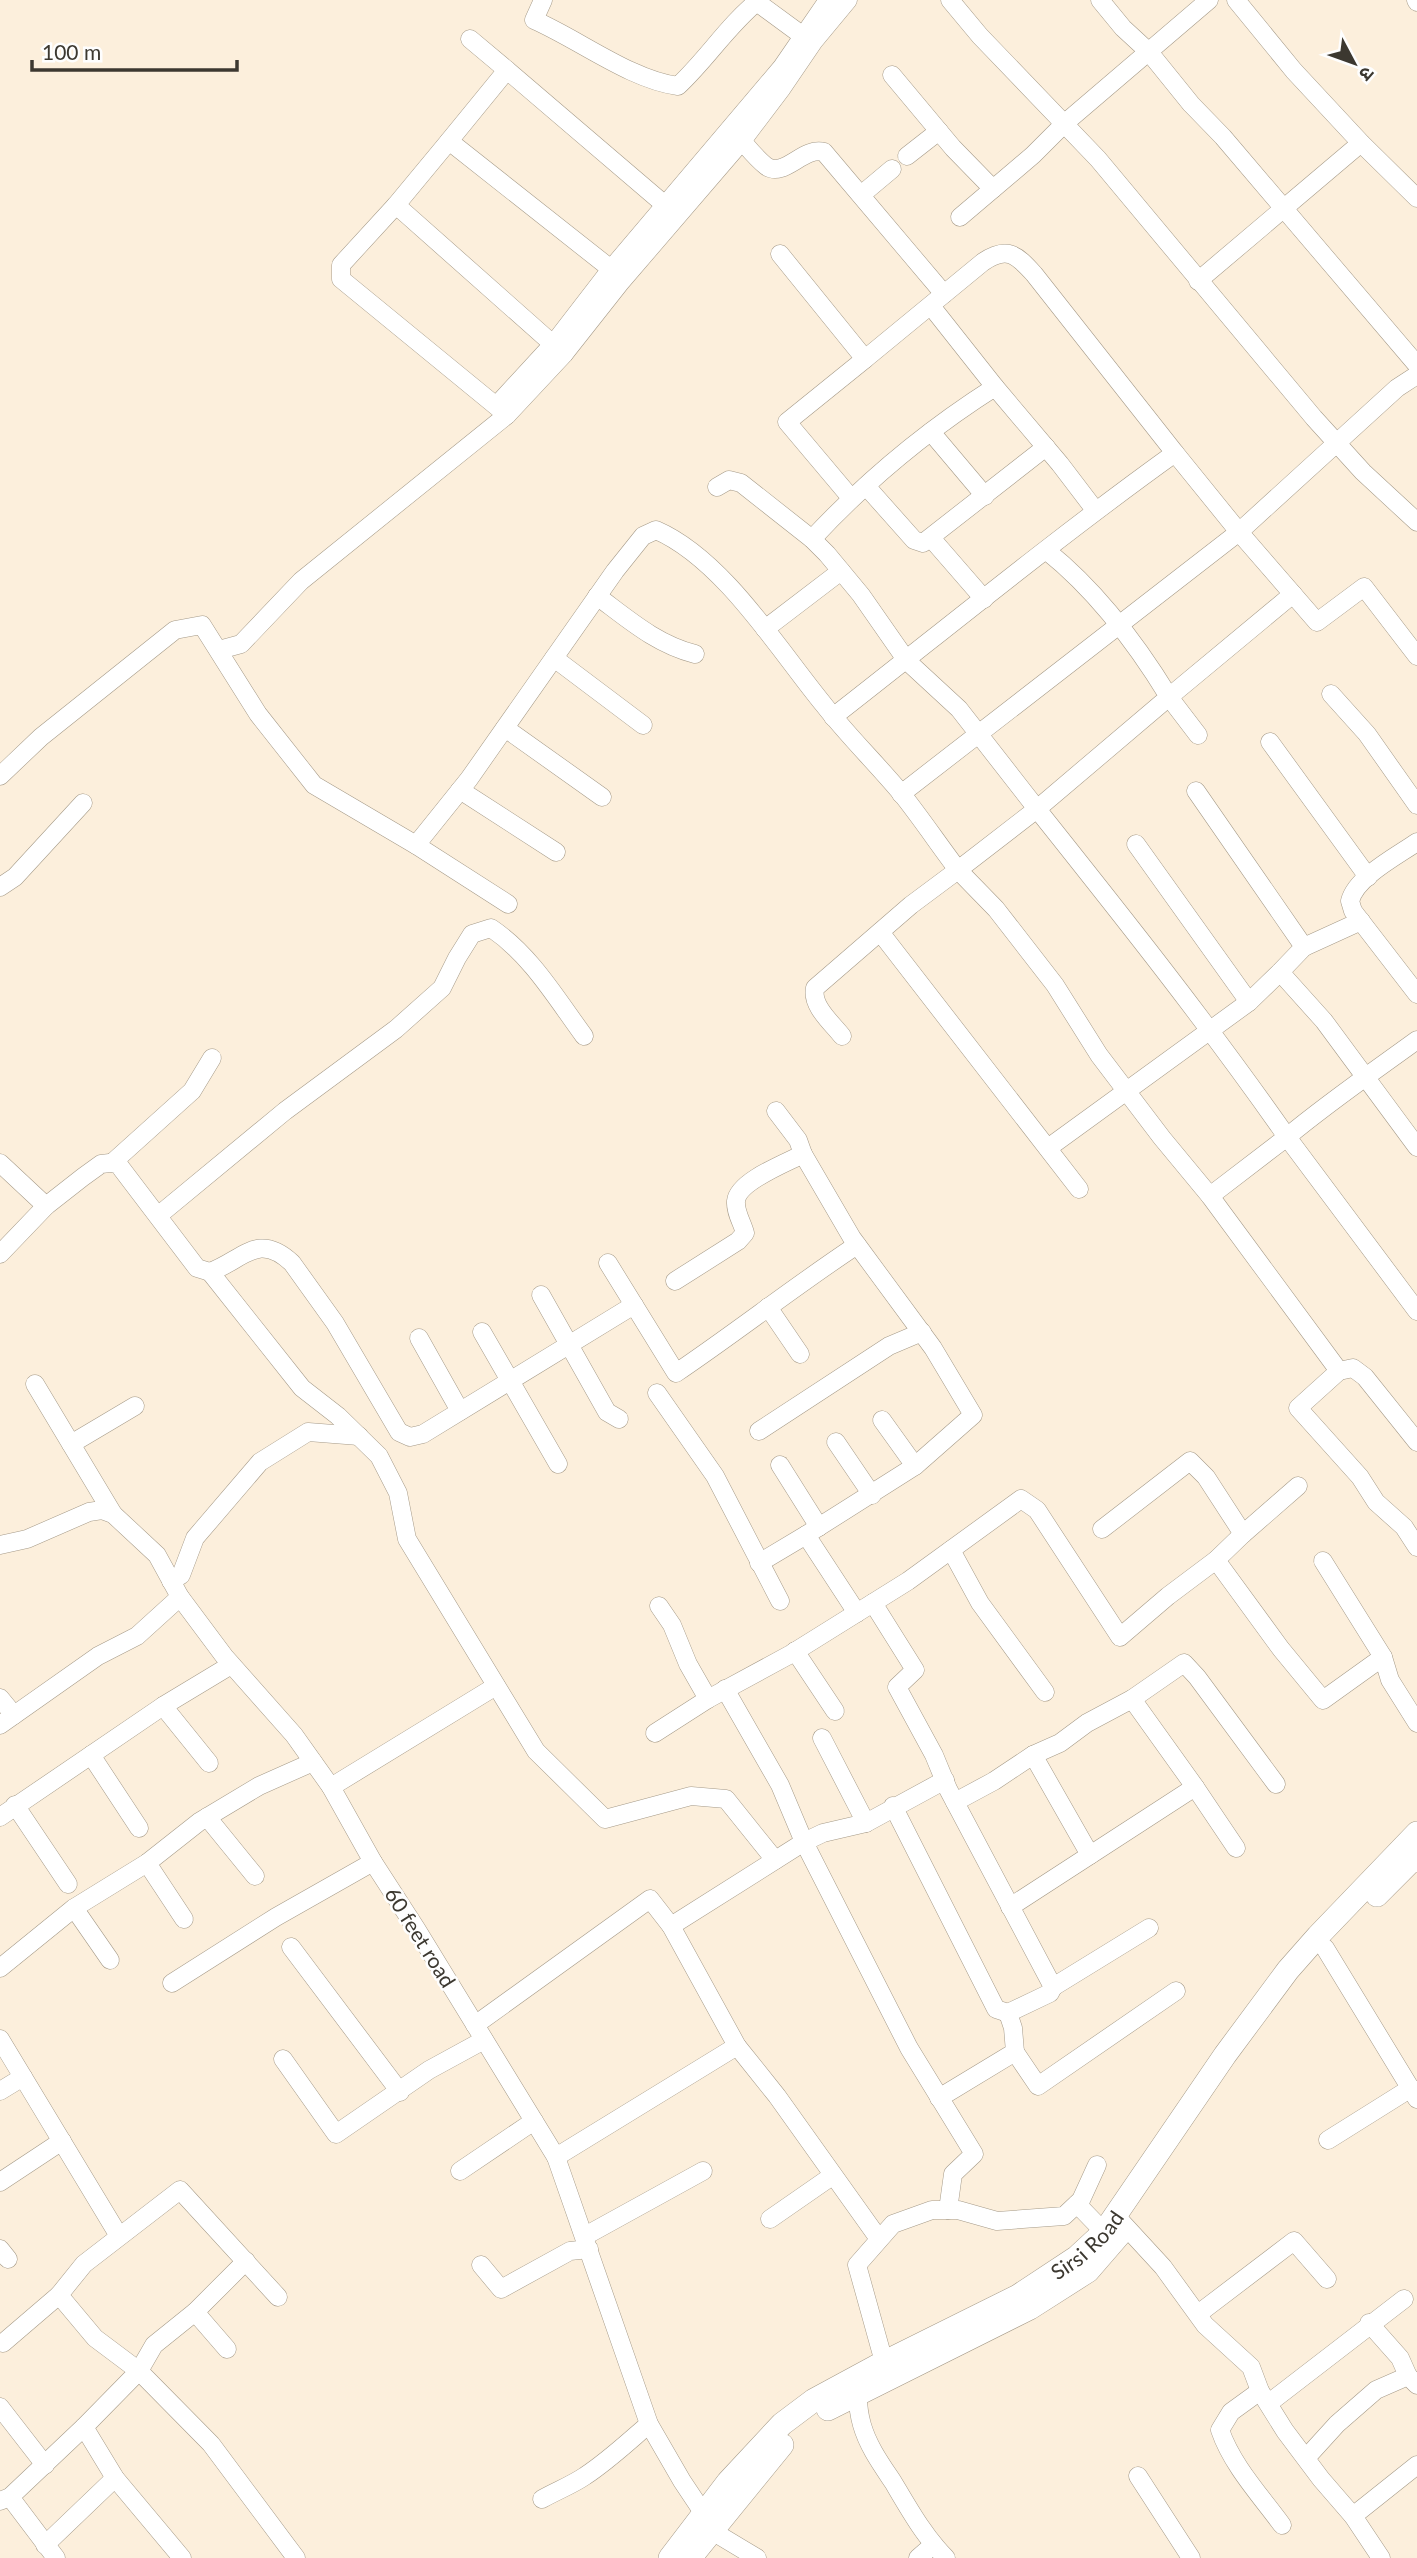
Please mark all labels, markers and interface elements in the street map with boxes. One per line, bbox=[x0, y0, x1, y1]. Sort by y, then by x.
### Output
scale bar bbox=[32, 28, 236, 72]
north arrow bbox=[1319, 28, 1389, 98]
text: 100 m bbox=[42, 39, 101, 64]
text: उ bbox=[1354, 63, 1380, 87]
street label: 60 feet road bbox=[380, 1882, 462, 1992]
street label: Sirsi Road bbox=[1045, 2205, 1128, 2284]

